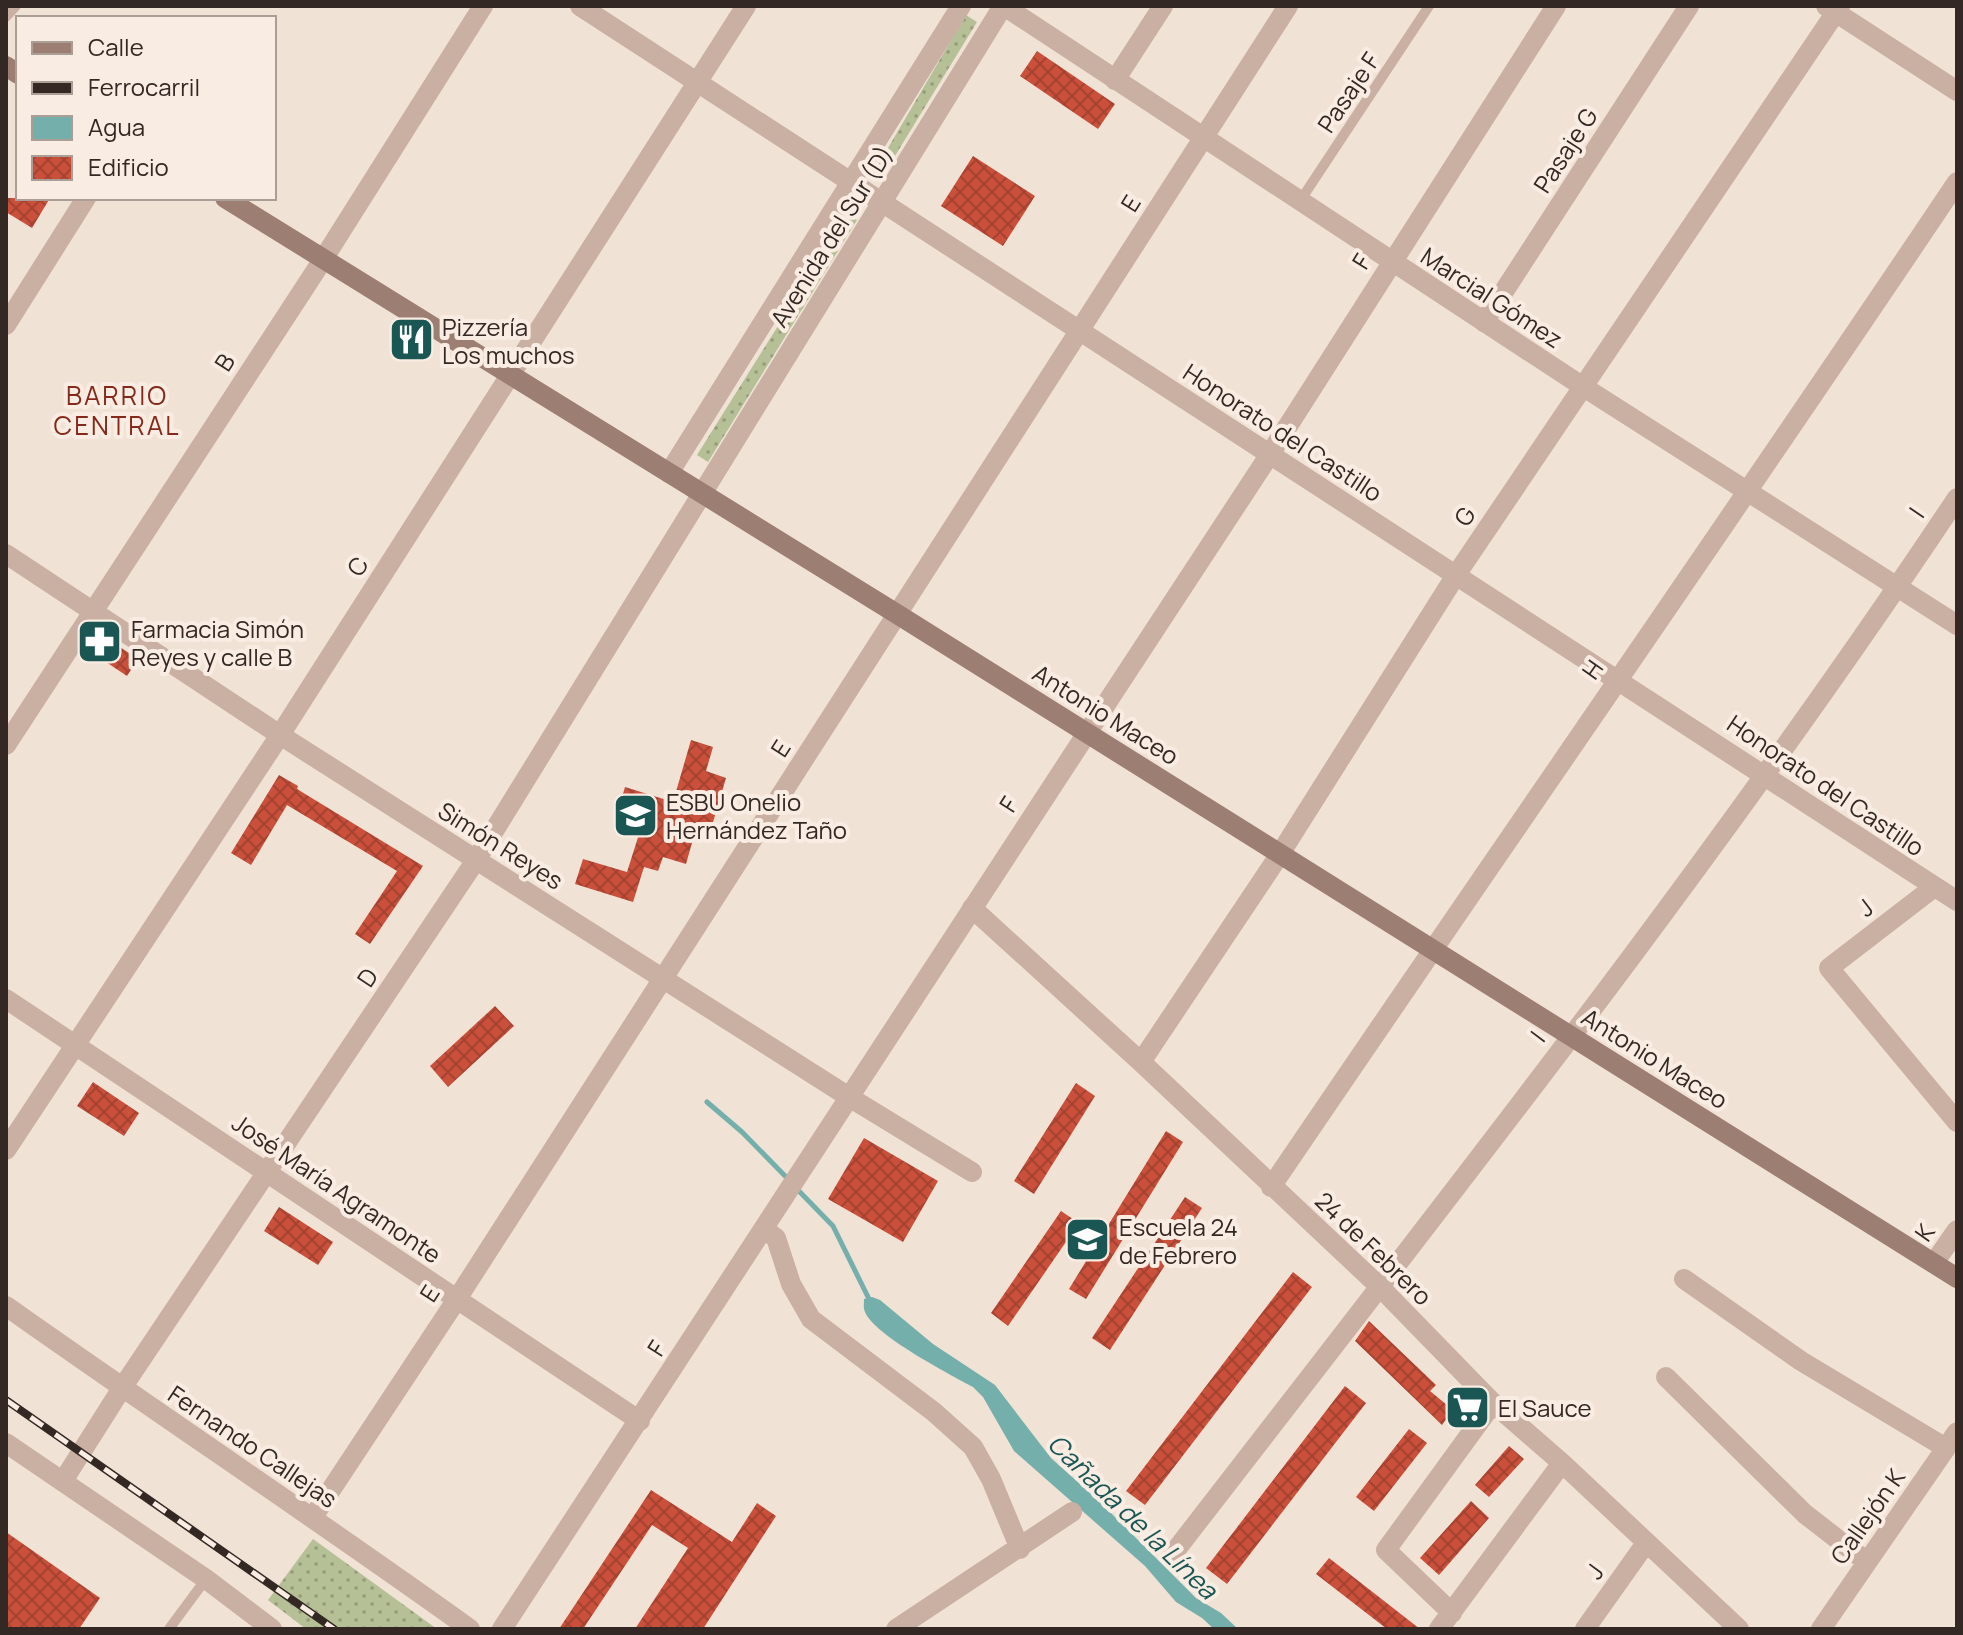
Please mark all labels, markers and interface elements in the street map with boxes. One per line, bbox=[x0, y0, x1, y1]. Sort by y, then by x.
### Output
legend bbox=[16, 16, 276, 200]
text: Calle bbox=[88, 30, 144, 63]
street label: Pasaje F bbox=[1309, 45, 1387, 139]
text: Ferrocarril bbox=[88, 70, 200, 103]
street label: Pasaje G bbox=[1525, 101, 1605, 199]
text: Agua bbox=[88, 110, 145, 143]
street label: Avenida del Sur (D) bbox=[762, 139, 900, 333]
text: Edificio bbox=[88, 150, 169, 183]
street label: E bbox=[1112, 188, 1148, 218]
street label: Marcial Gómez bbox=[1415, 239, 1569, 355]
street label: F bbox=[1344, 247, 1378, 275]
place label: Pizzería Los muchos bbox=[442, 310, 575, 371]
restaurant icon: Pizzería Los muchos bbox=[387, 316, 435, 364]
street label: B bbox=[206, 347, 242, 377]
street label: Honorato del Castillo bbox=[1177, 355, 1389, 509]
district label: BARRIO CENTRAL bbox=[54, 377, 180, 443]
street label: G bbox=[1446, 500, 1482, 532]
street label: I bbox=[1901, 500, 1931, 524]
street label: C bbox=[338, 550, 376, 582]
place label: Farmacia Simón Reyes y calle B bbox=[131, 612, 304, 673]
pharmacy icon: Farmacia Simón Reyes y calle B bbox=[76, 618, 124, 666]
street label: H bbox=[1574, 653, 1610, 685]
street label: Antonio Maceo bbox=[1027, 656, 1185, 772]
street label: Honorato del Castillo bbox=[1721, 707, 1931, 863]
street label: E bbox=[762, 733, 798, 763]
place label: ESBU Onelio Hernández Taño bbox=[666, 785, 847, 846]
street label: F bbox=[991, 790, 1025, 818]
school or university icon: ESBU Onelio Hernández Taño bbox=[611, 791, 659, 839]
street label: Simón Reyes bbox=[432, 793, 570, 897]
street label: J bbox=[1851, 890, 1879, 924]
street label: D bbox=[349, 961, 385, 993]
street label: Antonio Maceo bbox=[1576, 1000, 1734, 1116]
street label: I bbox=[1522, 1024, 1552, 1048]
street label: José María Agramonte bbox=[226, 1106, 448, 1270]
street label: 24 de Febrero bbox=[1309, 1184, 1439, 1312]
place label: Escuela 24 de Febrero bbox=[1119, 1210, 1238, 1271]
school or university icon: Escuela 24 de Febrero bbox=[1064, 1216, 1112, 1264]
street label: K bbox=[1906, 1216, 1942, 1247]
street label: E bbox=[411, 1278, 447, 1308]
street label: F bbox=[639, 1334, 673, 1362]
street label: Fernando Callejas bbox=[162, 1377, 344, 1515]
supermarket icon: El Sauce bbox=[1443, 1383, 1491, 1431]
place label: El Sauce bbox=[1498, 1391, 1591, 1424]
water label: Cañada de la Línea bbox=[1040, 1425, 1227, 1608]
street label: Callejón K bbox=[1822, 1461, 1912, 1570]
street label: J bbox=[1577, 1557, 1611, 1585]

